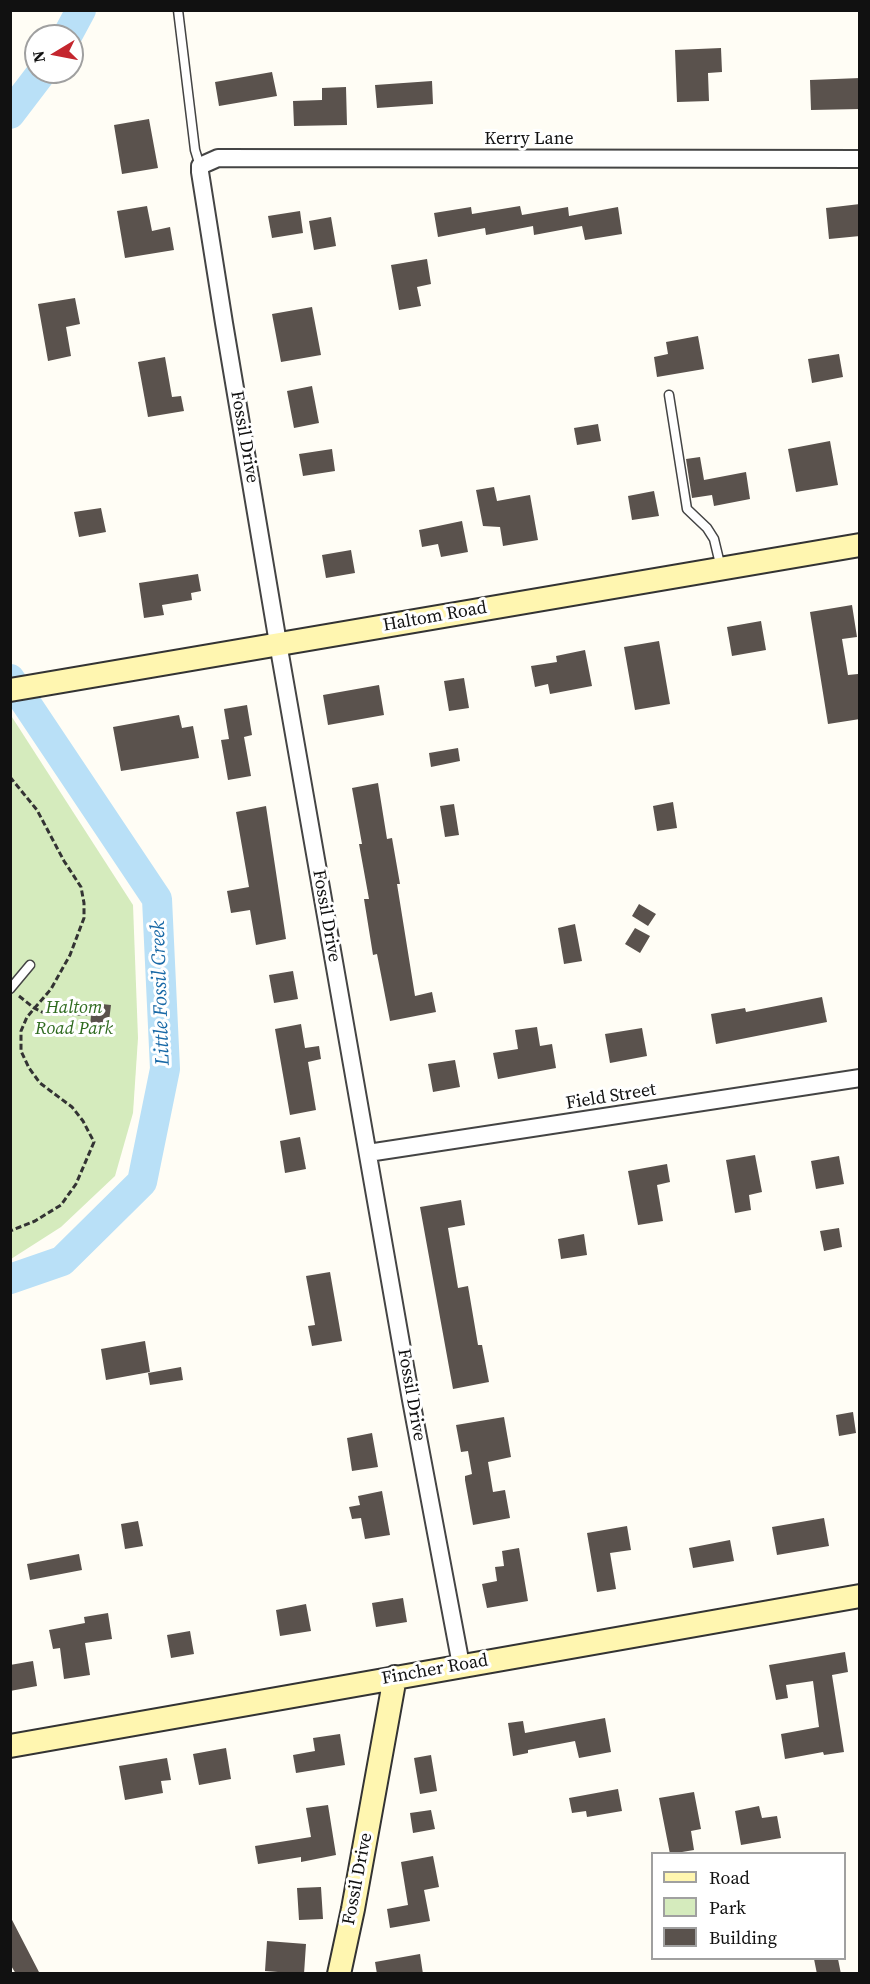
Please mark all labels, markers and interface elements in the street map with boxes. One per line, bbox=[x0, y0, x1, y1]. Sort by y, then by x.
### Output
north arrow bbox=[24, 24, 84, 84]
text: N bbox=[26, 49, 50, 64]
street label: Kerry Lane bbox=[484, 128, 574, 150]
street label: Fossil Drive bbox=[225, 389, 263, 485]
street label: Haltom Road bbox=[381, 597, 489, 637]
street label: Fossil Drive bbox=[307, 868, 345, 964]
water label: Little Fossil Creek bbox=[146, 920, 176, 1066]
park label: Haltom Road Park bbox=[35, 997, 113, 1040]
street label: Field Street bbox=[564, 1079, 658, 1115]
street label: Fossil Drive bbox=[392, 1347, 430, 1443]
street label: Fincher Road bbox=[380, 1650, 490, 1690]
street label: Fossil Drive bbox=[338, 1831, 378, 1927]
legend bbox=[651, 1852, 846, 1960]
text: Road bbox=[709, 1865, 750, 1890]
text: Park bbox=[709, 1895, 746, 1920]
text: Building bbox=[709, 1925, 777, 1950]

